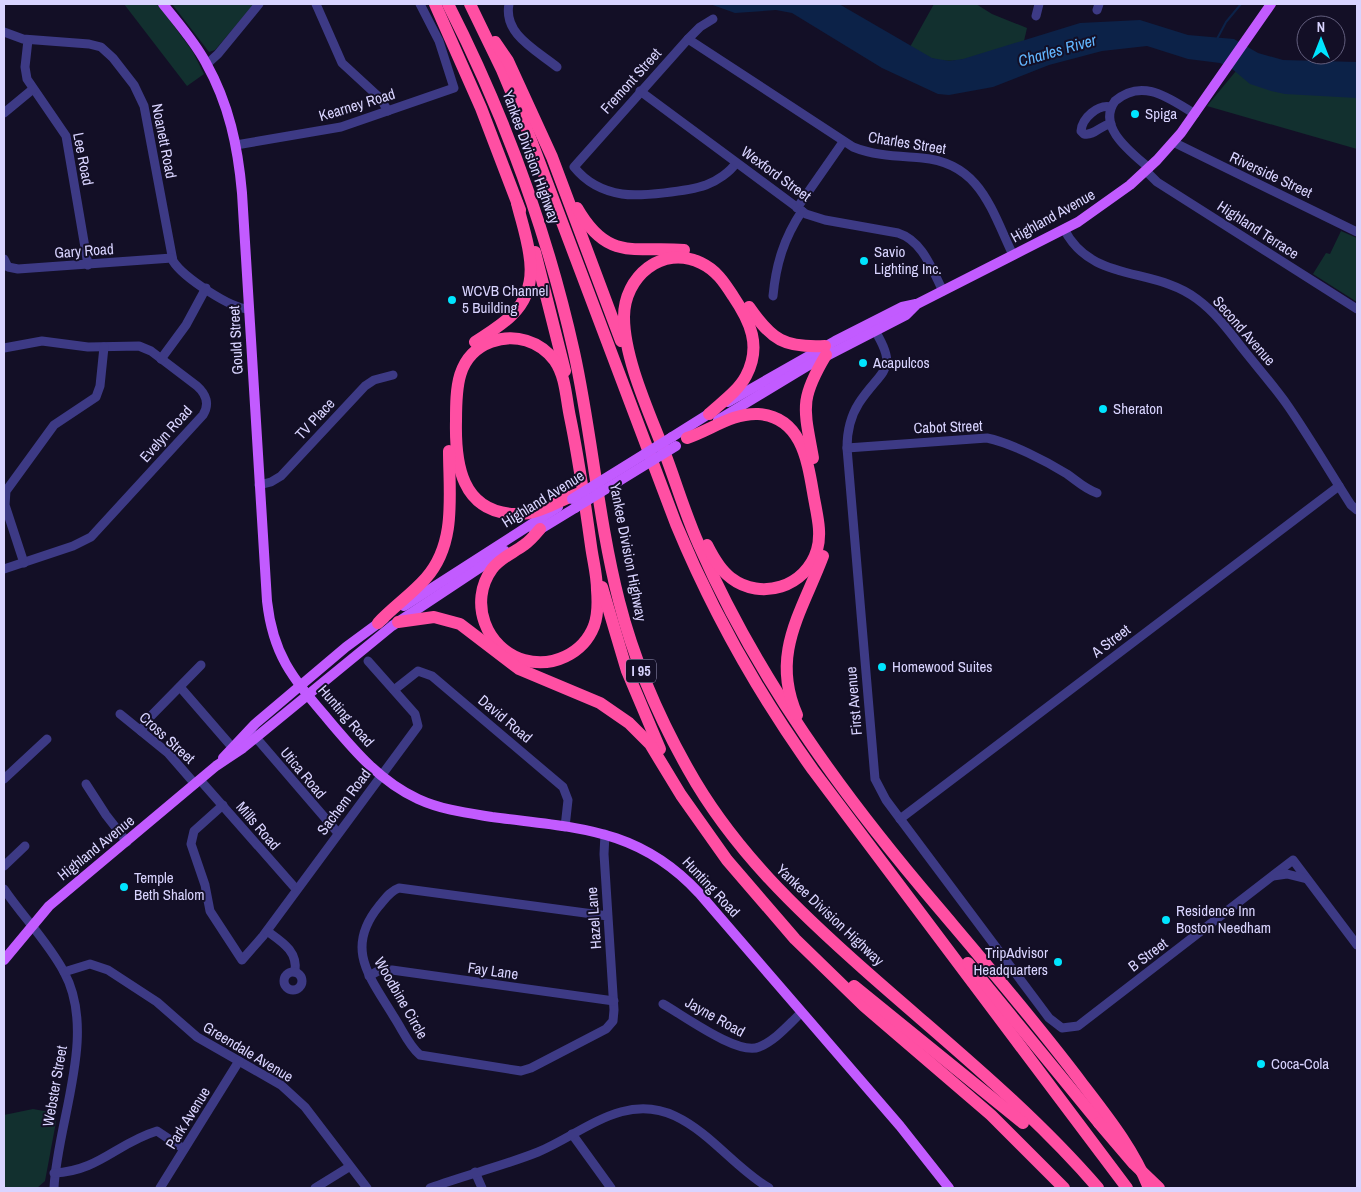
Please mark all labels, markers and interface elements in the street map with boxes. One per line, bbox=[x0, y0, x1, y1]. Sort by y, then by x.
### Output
north arrow bbox=[1296, 15, 1346, 65]
text: N bbox=[1317, 18, 1325, 36]
water label: Charles River bbox=[1015, 28, 1099, 72]
street label: Fremont Street bbox=[595, 43, 666, 118]
street label: Kearney Road bbox=[316, 83, 398, 126]
street label: Yankee Division Highway bbox=[498, 87, 566, 227]
street label: Noanett Road bbox=[147, 102, 182, 180]
place label: Spiga bbox=[1145, 103, 1177, 124]
marker: Spiga bbox=[1129, 108, 1141, 120]
street label: Charles Street bbox=[867, 126, 948, 159]
street label: Lee Road bbox=[68, 131, 99, 187]
street label: Wexford Street bbox=[737, 141, 816, 206]
street label: Riverside Street bbox=[1226, 146, 1316, 203]
street label: Highland Avenue bbox=[1007, 184, 1099, 247]
street label: Highland Terrace bbox=[1213, 195, 1303, 264]
street label: Gary Road bbox=[54, 238, 114, 263]
place label: Savio Lighting Inc. bbox=[874, 241, 942, 279]
marker: Savio Lighting Inc. bbox=[858, 255, 870, 267]
place label: WCVB Channel 5 Building bbox=[462, 280, 548, 318]
street label: Second Avenue bbox=[1208, 291, 1281, 370]
marker: WCVB Channel 5 Building bbox=[446, 294, 458, 306]
street label: Gould Street bbox=[223, 304, 248, 375]
place label: Acapulcos bbox=[872, 352, 930, 373]
marker: Acapulcos bbox=[857, 357, 869, 369]
street label: TV Place bbox=[290, 393, 339, 444]
place label: Sheraton bbox=[1113, 398, 1163, 419]
street label: Evelyn Road bbox=[134, 401, 197, 467]
marker: Sheraton bbox=[1097, 403, 1109, 415]
street label: Cabot Street bbox=[913, 415, 983, 438]
street label: Highland Avenue bbox=[498, 465, 588, 532]
street label: Yankee Division Highway bbox=[605, 481, 652, 624]
street label: A Street bbox=[1086, 619, 1135, 663]
place label: Homewood Suites bbox=[892, 656, 993, 677]
road number: I 95 bbox=[626, 659, 656, 682]
marker: Homewood Suites bbox=[876, 661, 888, 673]
street label: First Avenue bbox=[840, 666, 867, 736]
street label: Hunting Road bbox=[314, 680, 379, 751]
street label: David Road bbox=[474, 690, 537, 748]
street label: Cross Street bbox=[135, 707, 200, 769]
street label: Utica Road bbox=[276, 742, 331, 803]
street label: Sachem Road bbox=[312, 764, 375, 839]
street label: Mills Road bbox=[231, 797, 285, 854]
street label: Highland Avenue bbox=[53, 810, 139, 885]
street label: Hunting Road bbox=[678, 852, 745, 922]
street label: Yankee Division Highway bbox=[772, 859, 890, 971]
place label: Temple Beth Shalom bbox=[134, 867, 204, 905]
marker: Temple Beth Shalom bbox=[118, 881, 130, 893]
street label: Hazel Lane bbox=[581, 886, 606, 950]
place label: Residence Inn Boston Needham bbox=[1176, 900, 1271, 938]
marker: Residence Inn Boston Needham bbox=[1160, 914, 1172, 926]
street label: B Street bbox=[1124, 932, 1172, 976]
place label: TripAdvisor Headquarters bbox=[973, 942, 1048, 980]
street label: Woodbine Circle bbox=[369, 953, 433, 1043]
marker: TripAdvisor Headquarters bbox=[1052, 956, 1064, 968]
street label: Fay Lane bbox=[467, 957, 520, 984]
street label: Jayne Road bbox=[681, 991, 749, 1042]
street label: Greendale Avenue bbox=[199, 1016, 297, 1087]
street label: Webster Street bbox=[37, 1043, 72, 1128]
place label: Coca-Cola bbox=[1271, 1053, 1329, 1074]
marker: Coca-Cola bbox=[1255, 1058, 1267, 1070]
street label: Park Avenue bbox=[160, 1083, 215, 1153]

